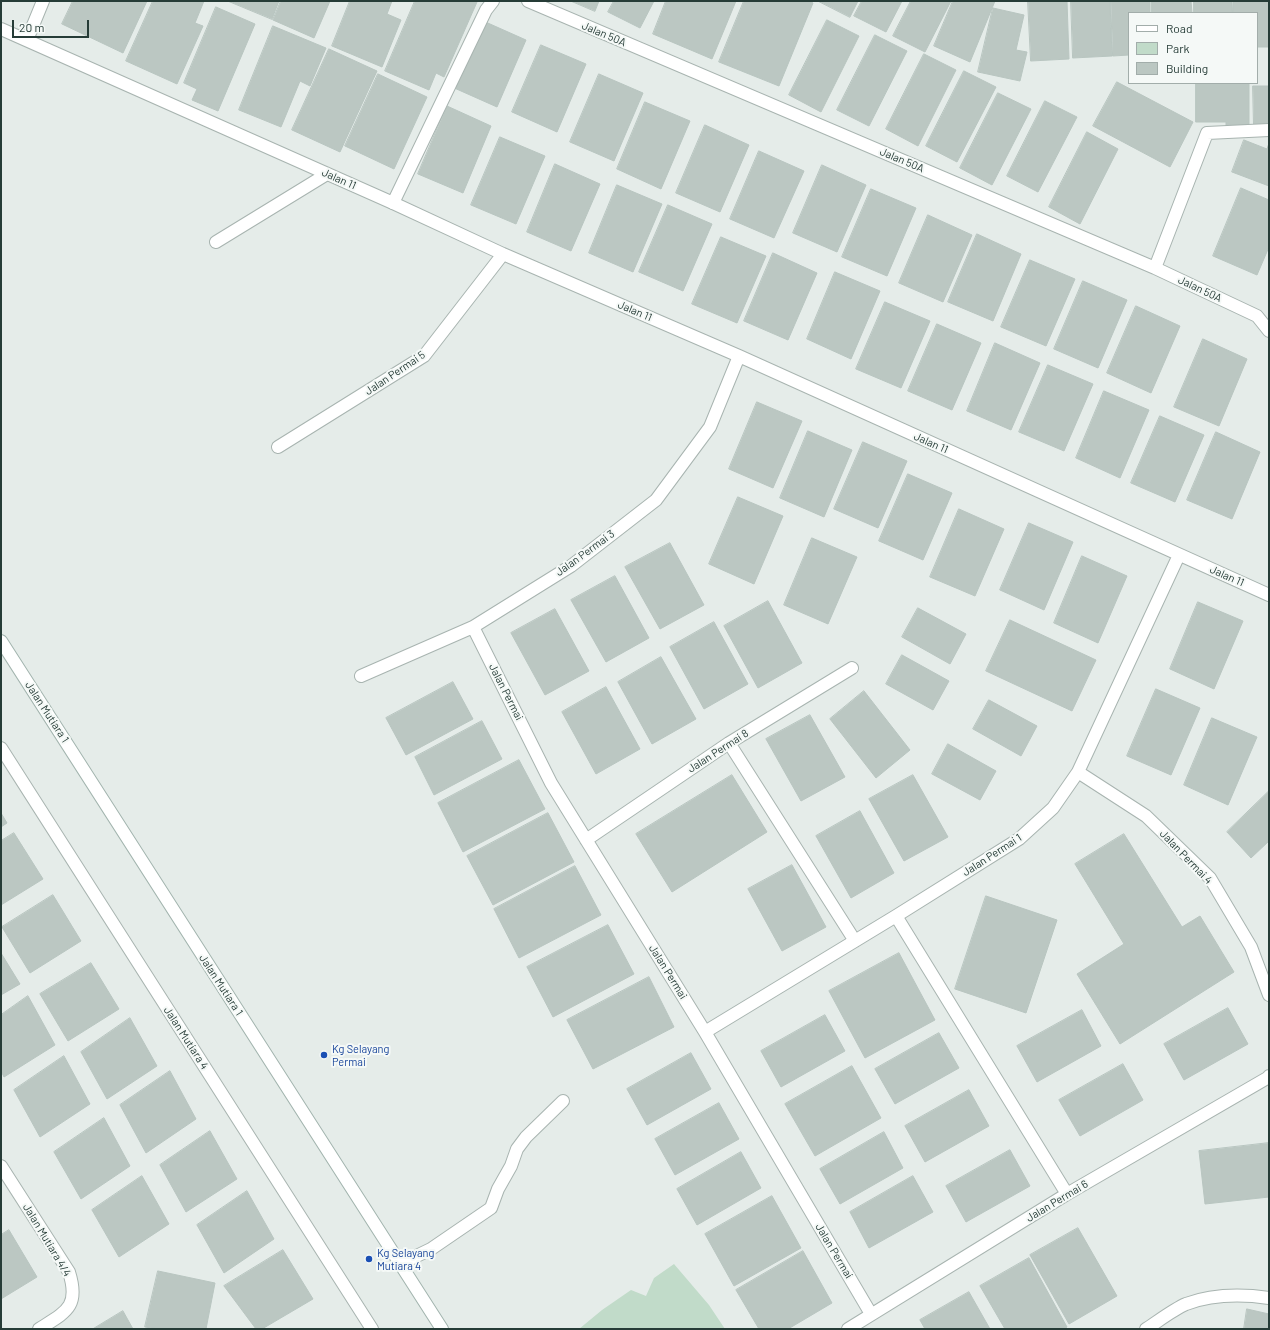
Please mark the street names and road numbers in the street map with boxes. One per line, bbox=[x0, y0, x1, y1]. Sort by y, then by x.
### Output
street label: Jalan 50A bbox=[580, 19, 628, 49]
street label: Jalan 50A bbox=[878, 145, 926, 175]
street label: Jalan 11 bbox=[320, 166, 358, 192]
street label: Jalan 50A bbox=[1176, 273, 1224, 305]
street label: Jalan 11 bbox=[616, 298, 654, 324]
street label: Jalan Permai 5 bbox=[362, 348, 428, 398]
street label: Jalan 11 bbox=[912, 430, 950, 456]
street label: Jalan Permai 3 bbox=[553, 527, 617, 579]
street label: Jalan 11 bbox=[1208, 563, 1246, 589]
street label: Jalan Permai bbox=[486, 661, 526, 723]
street label: Jalan Mutiara 1 bbox=[22, 679, 72, 745]
street label: Jalan Permai 8 bbox=[685, 726, 751, 776]
street label: Jalan Permai 4 bbox=[1157, 827, 1215, 887]
street label: Jalan Permai 1 bbox=[960, 831, 1024, 879]
street label: Jalan Permai bbox=[646, 942, 690, 1002]
street label: Jalan Mutiara 1 bbox=[196, 952, 246, 1018]
street label: Jalan Mutiara 4 bbox=[161, 1004, 211, 1072]
street label: Jalan Permai 6 bbox=[1024, 1177, 1090, 1225]
street label: Jalan Mutiara 4/4 bbox=[20, 1201, 74, 1279]
street label: Jalan Permai bbox=[812, 1221, 856, 1281]

